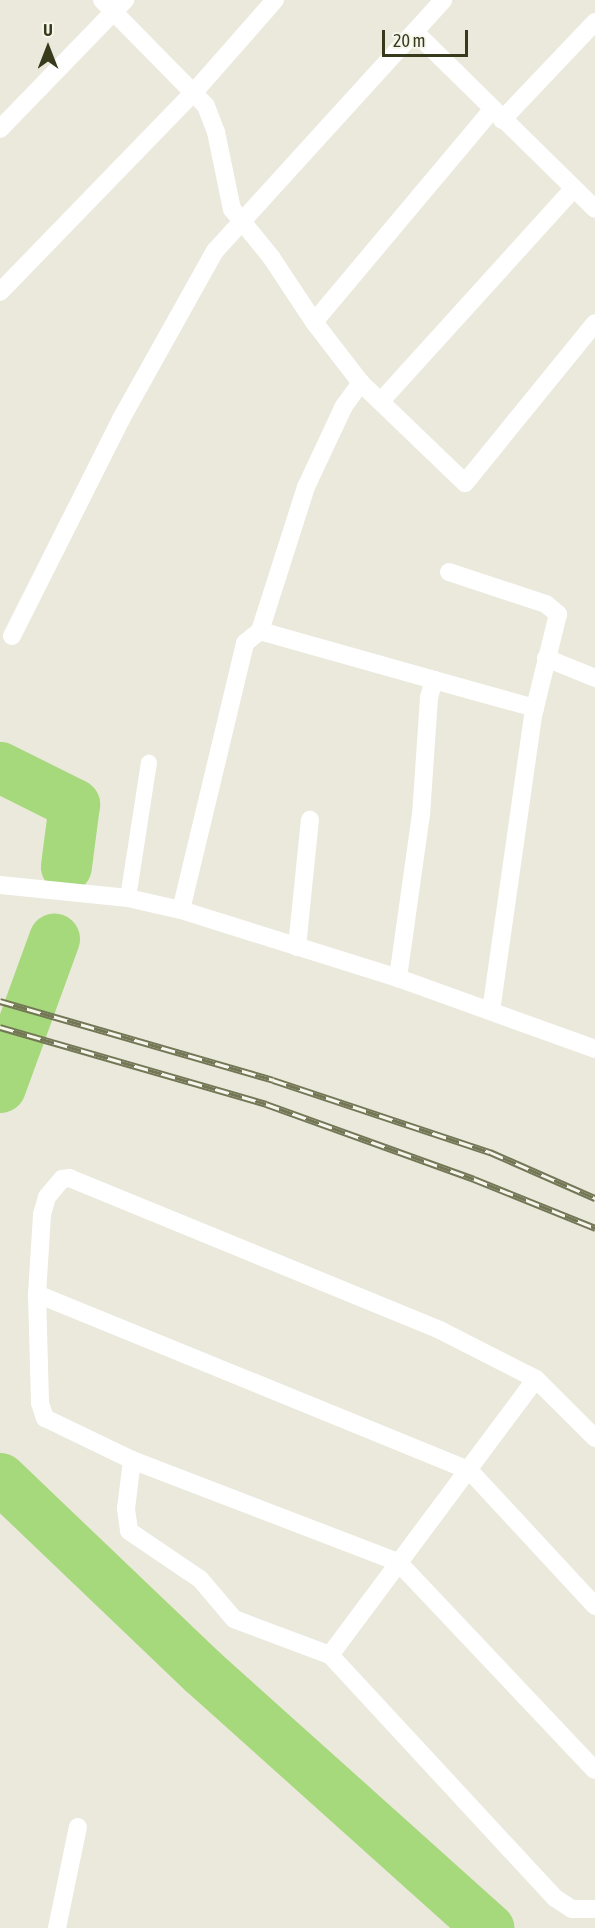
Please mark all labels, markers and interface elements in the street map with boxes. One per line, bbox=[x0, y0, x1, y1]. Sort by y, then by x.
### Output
north arrow bbox=[18, 18, 78, 78]
scale bar bbox=[385, 18, 470, 56]
text: U bbox=[43, 21, 53, 39]
text: 20 m bbox=[393, 30, 425, 51]

